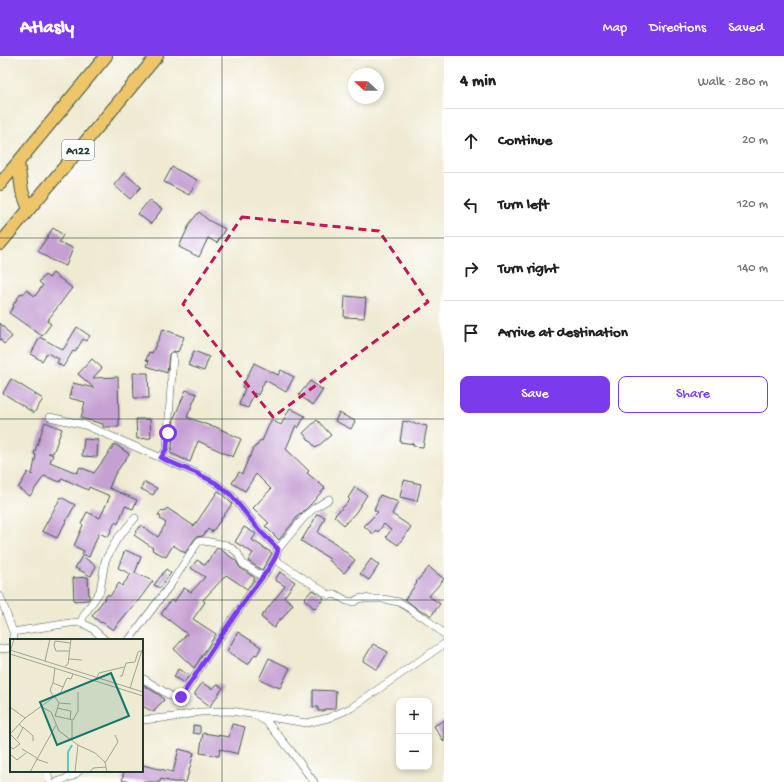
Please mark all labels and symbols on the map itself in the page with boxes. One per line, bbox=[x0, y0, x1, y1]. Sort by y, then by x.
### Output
north arrow bbox=[348, 68, 384, 104]
road number: A122 bbox=[62, 140, 94, 160]
route start bbox=[159, 424, 177, 442]
inset map bbox=[10, 639, 143, 772]
route end bbox=[172, 688, 190, 706]

